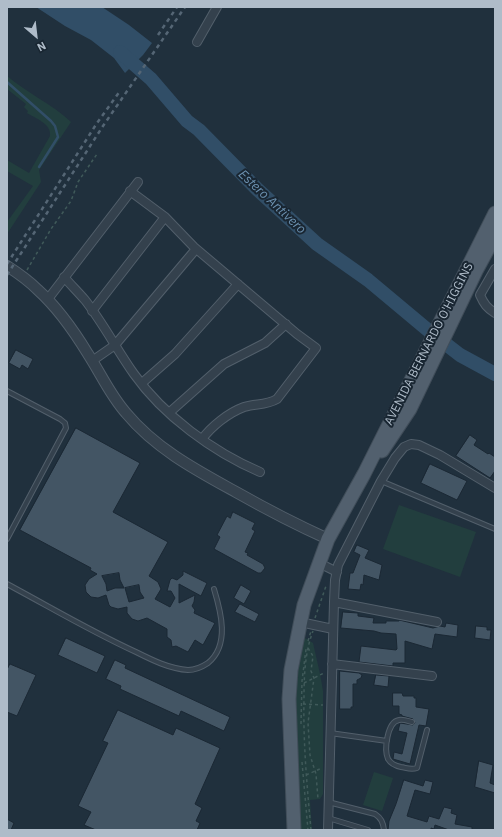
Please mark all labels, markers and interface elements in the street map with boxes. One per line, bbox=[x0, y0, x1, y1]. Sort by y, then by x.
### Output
north arrow bbox=[16, 16, 56, 56]
text: N bbox=[35, 39, 48, 55]
water label: Estero Antivero bbox=[235, 167, 309, 237]
street label: AVENIDA BERNARDO O'HIGGINS bbox=[382, 260, 476, 428]

